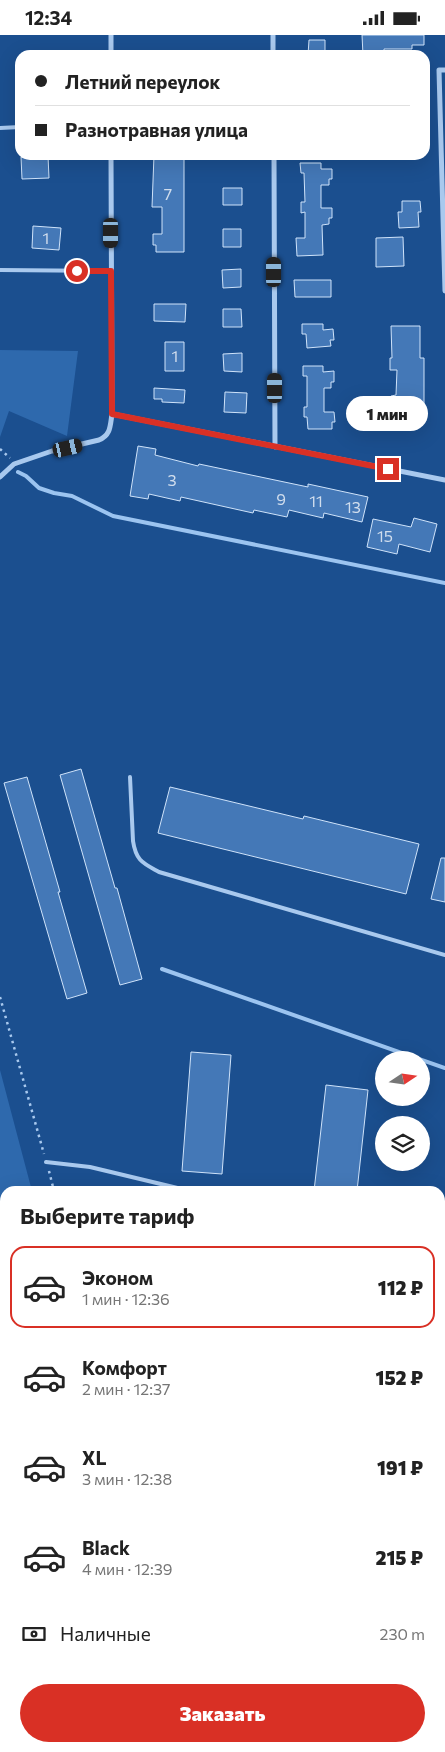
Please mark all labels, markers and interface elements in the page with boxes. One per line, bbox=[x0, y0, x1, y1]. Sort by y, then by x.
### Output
text: 12:34 bbox=[25, 6, 72, 29]
text: Летний переулок bbox=[65, 70, 220, 93]
text: Разнотравная улица bbox=[65, 118, 248, 141]
house number: 7 bbox=[164, 184, 172, 203]
car bbox=[103, 218, 118, 248]
house number: 1 bbox=[43, 228, 49, 247]
car bbox=[266, 257, 281, 287]
route start bbox=[66, 260, 88, 282]
house number: 1 bbox=[172, 346, 178, 365]
car bbox=[267, 373, 282, 403]
callout: 1 мин bbox=[347, 397, 429, 431]
text: 1 мин bbox=[366, 404, 408, 423]
car bbox=[51, 437, 84, 459]
route end bbox=[377, 458, 399, 480]
house number: 3 bbox=[167, 470, 177, 489]
house number: 9 bbox=[276, 489, 286, 508]
house number: 11 bbox=[309, 491, 323, 510]
house number: 13 bbox=[345, 497, 361, 516]
house number: 15 bbox=[377, 526, 393, 545]
north arrow bbox=[375, 1051, 430, 1106]
map controls bbox=[375, 1051, 430, 1171]
button: layers bbox=[375, 1116, 430, 1171]
text: Выберите тариф bbox=[20, 1202, 194, 1229]
icon: car bbox=[22, 1265, 67, 1310]
text: Эконом bbox=[82, 1266, 153, 1289]
text: 112 ₽ bbox=[378, 1276, 423, 1299]
text: 1 мин · 12:36 bbox=[82, 1289, 170, 1308]
icon: car bbox=[22, 1355, 67, 1400]
text: Комфорт bbox=[82, 1356, 167, 1379]
text: 152 ₽ bbox=[376, 1366, 423, 1389]
text: 2 мин · 12:37 bbox=[82, 1379, 171, 1398]
icon: car bbox=[22, 1445, 67, 1490]
text: XL bbox=[82, 1446, 107, 1469]
text: 191 ₽ bbox=[377, 1456, 423, 1479]
text: 3 мин · 12:38 bbox=[82, 1469, 172, 1488]
icon: car bbox=[22, 1535, 67, 1580]
text: Black bbox=[82, 1536, 130, 1559]
text: 215 ₽ bbox=[376, 1546, 423, 1569]
text: 4 мин · 12:39 bbox=[82, 1559, 173, 1578]
icon: cash bbox=[20, 1620, 48, 1648]
text: Наличные bbox=[60, 1622, 151, 1645]
text: 230 m bbox=[380, 1624, 425, 1643]
button: Заказать bbox=[20, 1684, 425, 1742]

